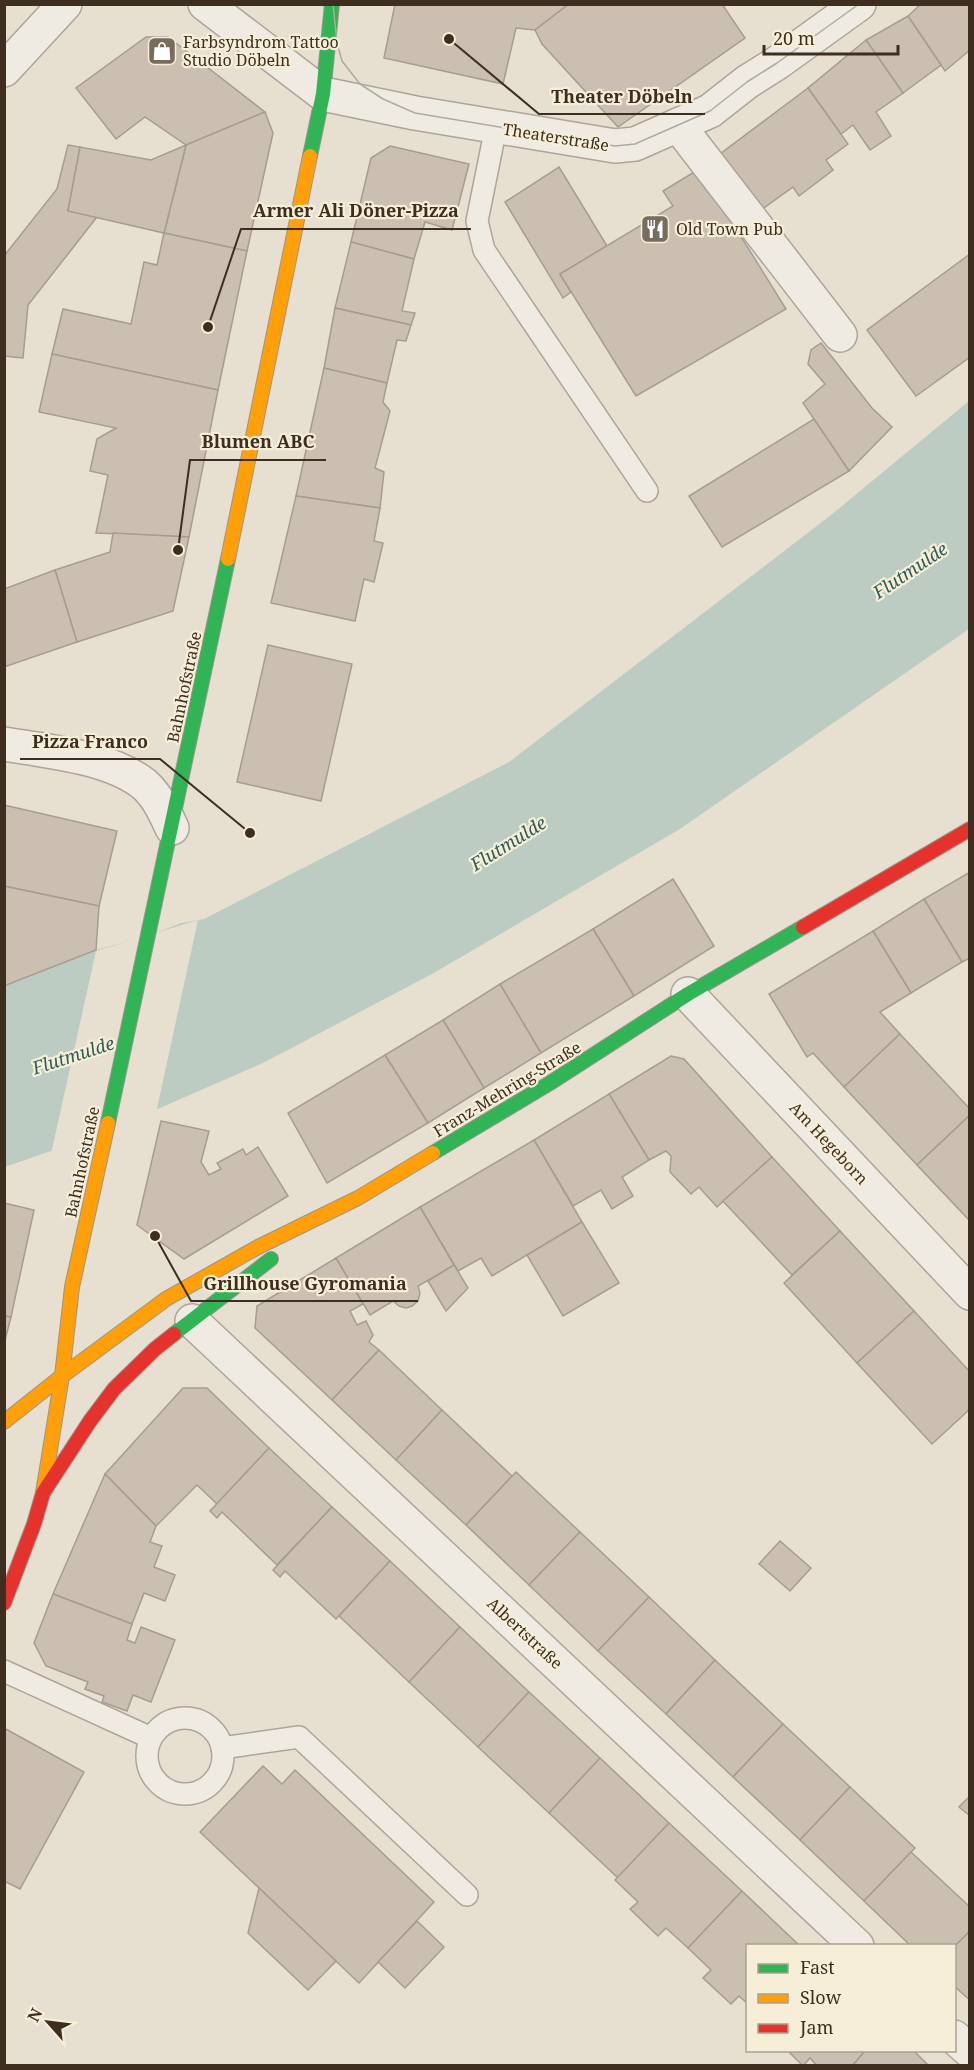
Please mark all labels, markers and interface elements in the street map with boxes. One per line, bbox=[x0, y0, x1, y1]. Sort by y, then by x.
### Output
scale bar bbox=[764, 18, 898, 56]
text: 20 m bbox=[773, 26, 815, 50]
place label: Farbsyndrom Tattoo Studio Döbeln bbox=[183, 31, 339, 71]
shop icon: Farbsyndrom Tattoo Studio Döbeln bbox=[146, 35, 178, 67]
callout: Theater Döbeln bbox=[539, 78, 705, 114]
text: Theater Döbeln bbox=[551, 84, 693, 108]
street label: Theaterstraße bbox=[501, 118, 611, 156]
callout: Armer Ali Döner-Pizza bbox=[241, 193, 471, 229]
text: Armer Ali Döner-Pizza bbox=[253, 198, 459, 222]
restaurant icon: Old Town Pub bbox=[639, 213, 671, 245]
place label: Old Town Pub bbox=[676, 218, 783, 240]
callout: Blumen ABC bbox=[190, 424, 326, 460]
text: Blumen ABC bbox=[202, 429, 314, 453]
water label: Flutmulde bbox=[867, 536, 952, 604]
street label: Bahnhofstraße bbox=[161, 629, 207, 745]
callout: Pizza Franco bbox=[20, 723, 160, 759]
text: Pizza Franco bbox=[32, 729, 148, 753]
water label: Flutmulde bbox=[465, 810, 551, 876]
water label: Flutmulde bbox=[28, 1030, 117, 1080]
street label: Franz-Mehring-Straße bbox=[429, 1036, 585, 1142]
street label: Am Hegeborn bbox=[785, 1097, 873, 1189]
street label: Bahnhofstraße bbox=[59, 1104, 105, 1220]
callout: Grillhouse Gyromania bbox=[191, 1265, 418, 1301]
text: Grillhouse Gyromania bbox=[203, 1271, 407, 1295]
street label: Albertstraße bbox=[482, 1592, 568, 1674]
legend bbox=[746, 1944, 956, 2052]
text: Fast bbox=[800, 1955, 835, 1979]
text: Slow bbox=[800, 1985, 842, 2009]
north arrow bbox=[18, 1992, 78, 2052]
text: N bbox=[22, 2004, 48, 2026]
text: Jam bbox=[799, 2015, 834, 2039]

